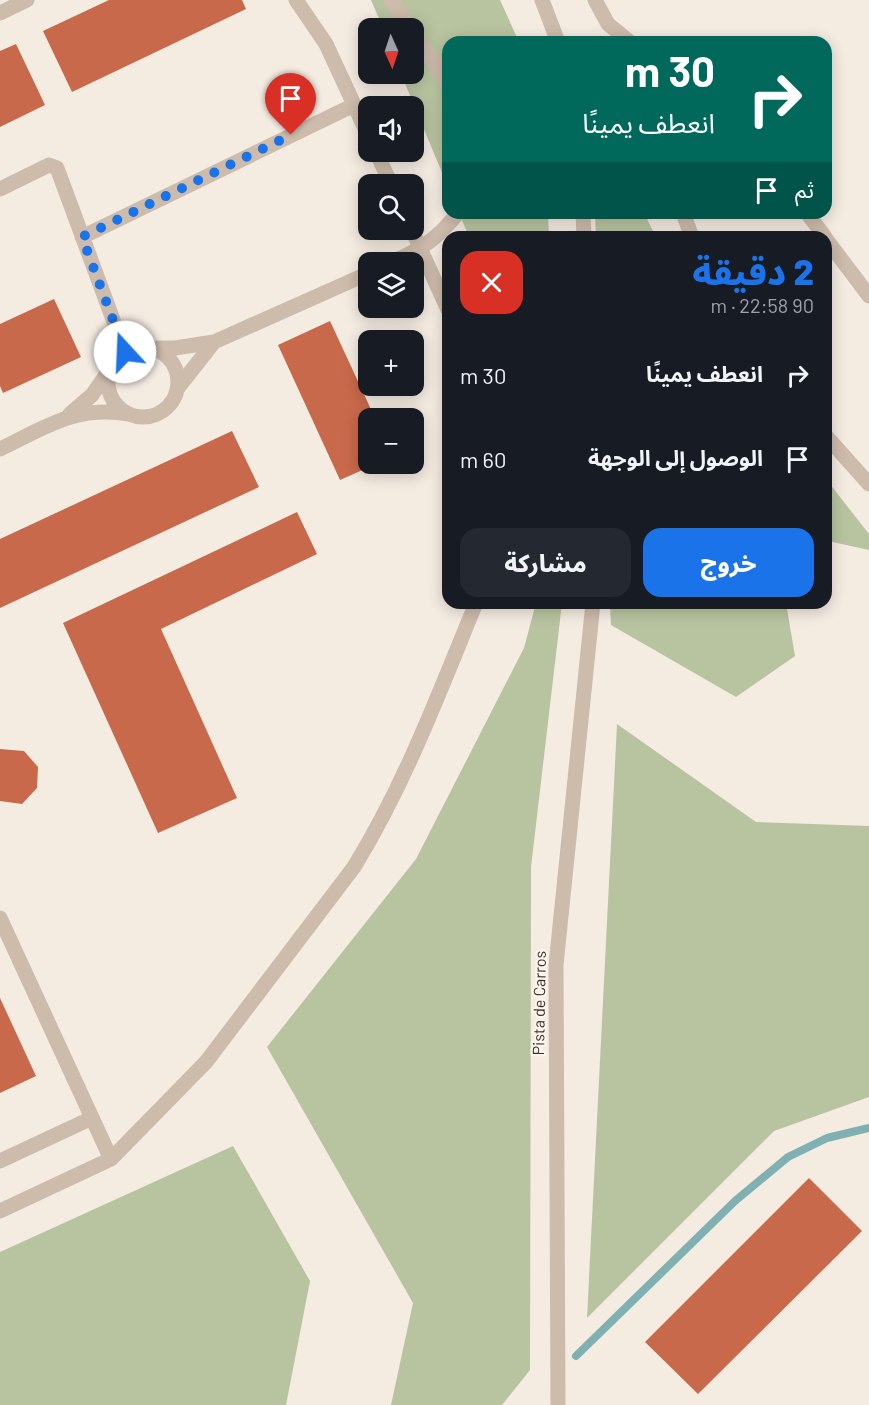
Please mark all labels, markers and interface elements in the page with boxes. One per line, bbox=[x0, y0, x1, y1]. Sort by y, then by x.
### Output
north arrow bbox=[358, 18, 424, 84]
map controls bbox=[358, 18, 424, 474]
text: 30 m bbox=[625, 45, 715, 95]
icon: right bbox=[736, 60, 814, 138]
pin bbox=[265, 73, 316, 135]
icon: arrive bbox=[274, 82, 307, 115]
button: sound bbox=[358, 96, 424, 162]
text: انعطف يمينًا bbox=[582, 106, 715, 138]
button: search bbox=[358, 174, 424, 240]
icon: arrive bbox=[750, 174, 783, 207]
text: ثم bbox=[795, 176, 814, 202]
text: 2 دقيقة bbox=[692, 249, 814, 292]
button: close bbox=[460, 251, 523, 314]
button: layers bbox=[358, 252, 424, 318]
text: 90 m · 22:58 bbox=[711, 293, 814, 317]
position arrow bbox=[93, 320, 157, 384]
button: + bbox=[358, 330, 424, 396]
icon: right bbox=[781, 359, 814, 392]
text: انعطف يمينًا bbox=[646, 360, 763, 386]
text: 30 m bbox=[460, 362, 506, 388]
button: − bbox=[358, 408, 424, 474]
icon: arrive bbox=[781, 443, 814, 476]
text: الوصول إلى الوجهة bbox=[588, 444, 763, 470]
text: 60 m bbox=[460, 446, 506, 472]
button: مشاركة bbox=[460, 528, 631, 597]
button: خروج bbox=[643, 528, 814, 597]
street label: Pista de Carros bbox=[528, 951, 549, 1055]

